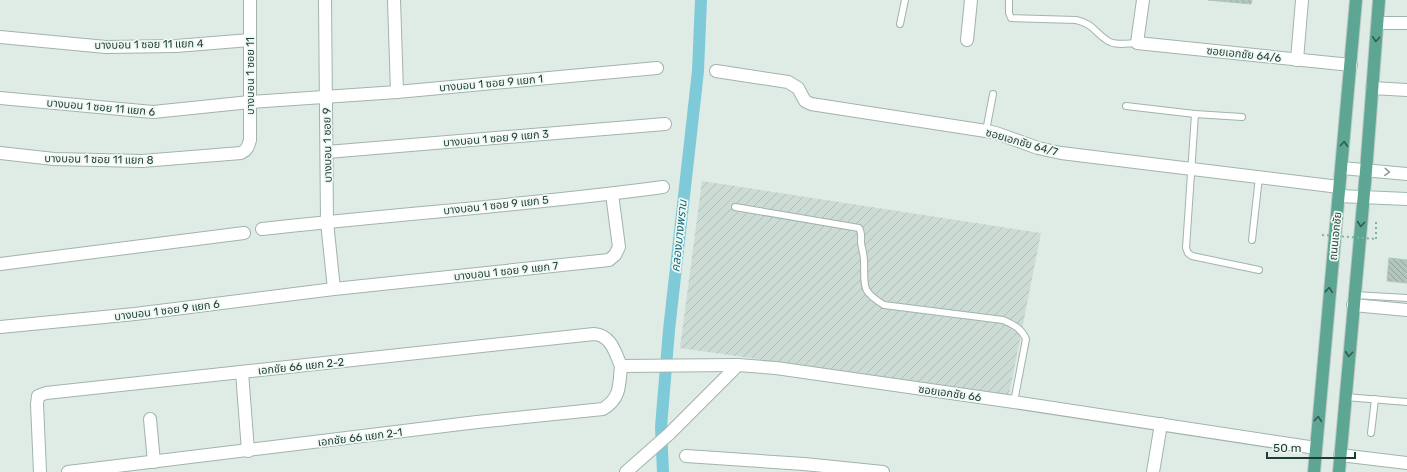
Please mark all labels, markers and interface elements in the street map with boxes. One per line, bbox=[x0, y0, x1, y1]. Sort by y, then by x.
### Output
one-way arrow bbox=[1372, 36, 1381, 42]
street label: บางบอน 1 ซอย 11 แยก 4 bbox=[94, 37, 204, 52]
street label: บางบอน 1 ซอย 11 bbox=[244, 37, 257, 115]
street label: ซอยเอกชัย 64/6 bbox=[1206, 44, 1282, 65]
street label: บางบอน 1 ซอย 9 แยก 1 bbox=[439, 72, 543, 95]
street label: บางบอน 1 ซอย 11 แยก 6 bbox=[46, 96, 156, 119]
street label: บางบอน 1 ซอย 9 bbox=[320, 107, 335, 183]
street label: ซอยเอกชัย 64/7 bbox=[984, 126, 1060, 159]
street label: บางบอน 1 ซอย 9 แยก 3 bbox=[443, 127, 550, 150]
one-way arrow bbox=[1339, 140, 1348, 147]
street label: บางบอน 1 ซอย 11 แยก 8 bbox=[44, 152, 154, 167]
one-way arrow bbox=[1384, 168, 1390, 177]
street label: บางบอน 1 ซอย 9 แยก 5 bbox=[443, 193, 550, 218]
water label: คลองบางพราน bbox=[668, 199, 690, 273]
street label: ถนนเอกชัย bbox=[1326, 211, 1345, 261]
one-way arrow bbox=[1357, 221, 1366, 227]
street label: บางบอน 1 ซอย 9 แยก 7 bbox=[453, 260, 559, 283]
one-way arrow bbox=[1325, 287, 1334, 293]
street label: บางบอน 1 ซอย 9 แยก 6 bbox=[114, 298, 221, 323]
one-way arrow bbox=[1345, 351, 1354, 357]
street label: เอกชัย 66 แยก 2-2 bbox=[257, 356, 345, 377]
street label: ซอยเอกชัย 66 bbox=[918, 383, 983, 404]
one-way arrow bbox=[1313, 416, 1322, 422]
street label: เอกชัย 66 แยก 2-1 bbox=[317, 426, 403, 449]
scale bar bbox=[1267, 434, 1355, 460]
text: 50 m bbox=[1273, 441, 1301, 455]

